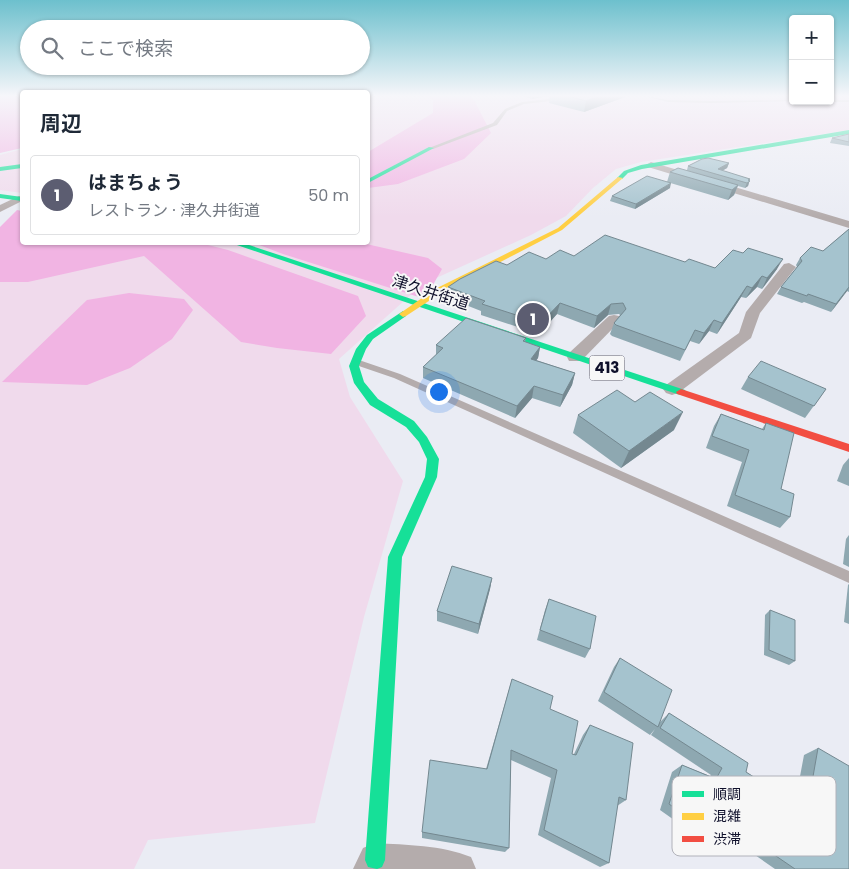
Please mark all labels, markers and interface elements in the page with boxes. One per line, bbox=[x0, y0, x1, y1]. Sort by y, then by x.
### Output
map controls bbox=[789, 15, 834, 105]
button: + bbox=[789, 15, 834, 60]
search box bbox=[20, 20, 370, 75]
icon: search bbox=[38, 34, 66, 62]
text: ここで検索 bbox=[78, 35, 173, 62]
button: − bbox=[789, 60, 834, 105]
text: 周辺 bbox=[40, 109, 82, 138]
text: はまちょう bbox=[88, 169, 183, 196]
text: 1 bbox=[54, 184, 60, 207]
text: 50 m bbox=[308, 184, 349, 207]
text: レストラン · 津久井街道 bbox=[88, 199, 260, 222]
street label: 津久井街道 bbox=[389, 269, 472, 316]
pin: 1 bbox=[517, 300, 549, 338]
road number: 413 bbox=[590, 356, 624, 380]
your location bbox=[426, 379, 452, 405]
legend bbox=[672, 776, 836, 856]
text: 順調 bbox=[713, 784, 741, 804]
text: 混雑 bbox=[713, 806, 741, 826]
text: 渋滞 bbox=[713, 829, 741, 849]

